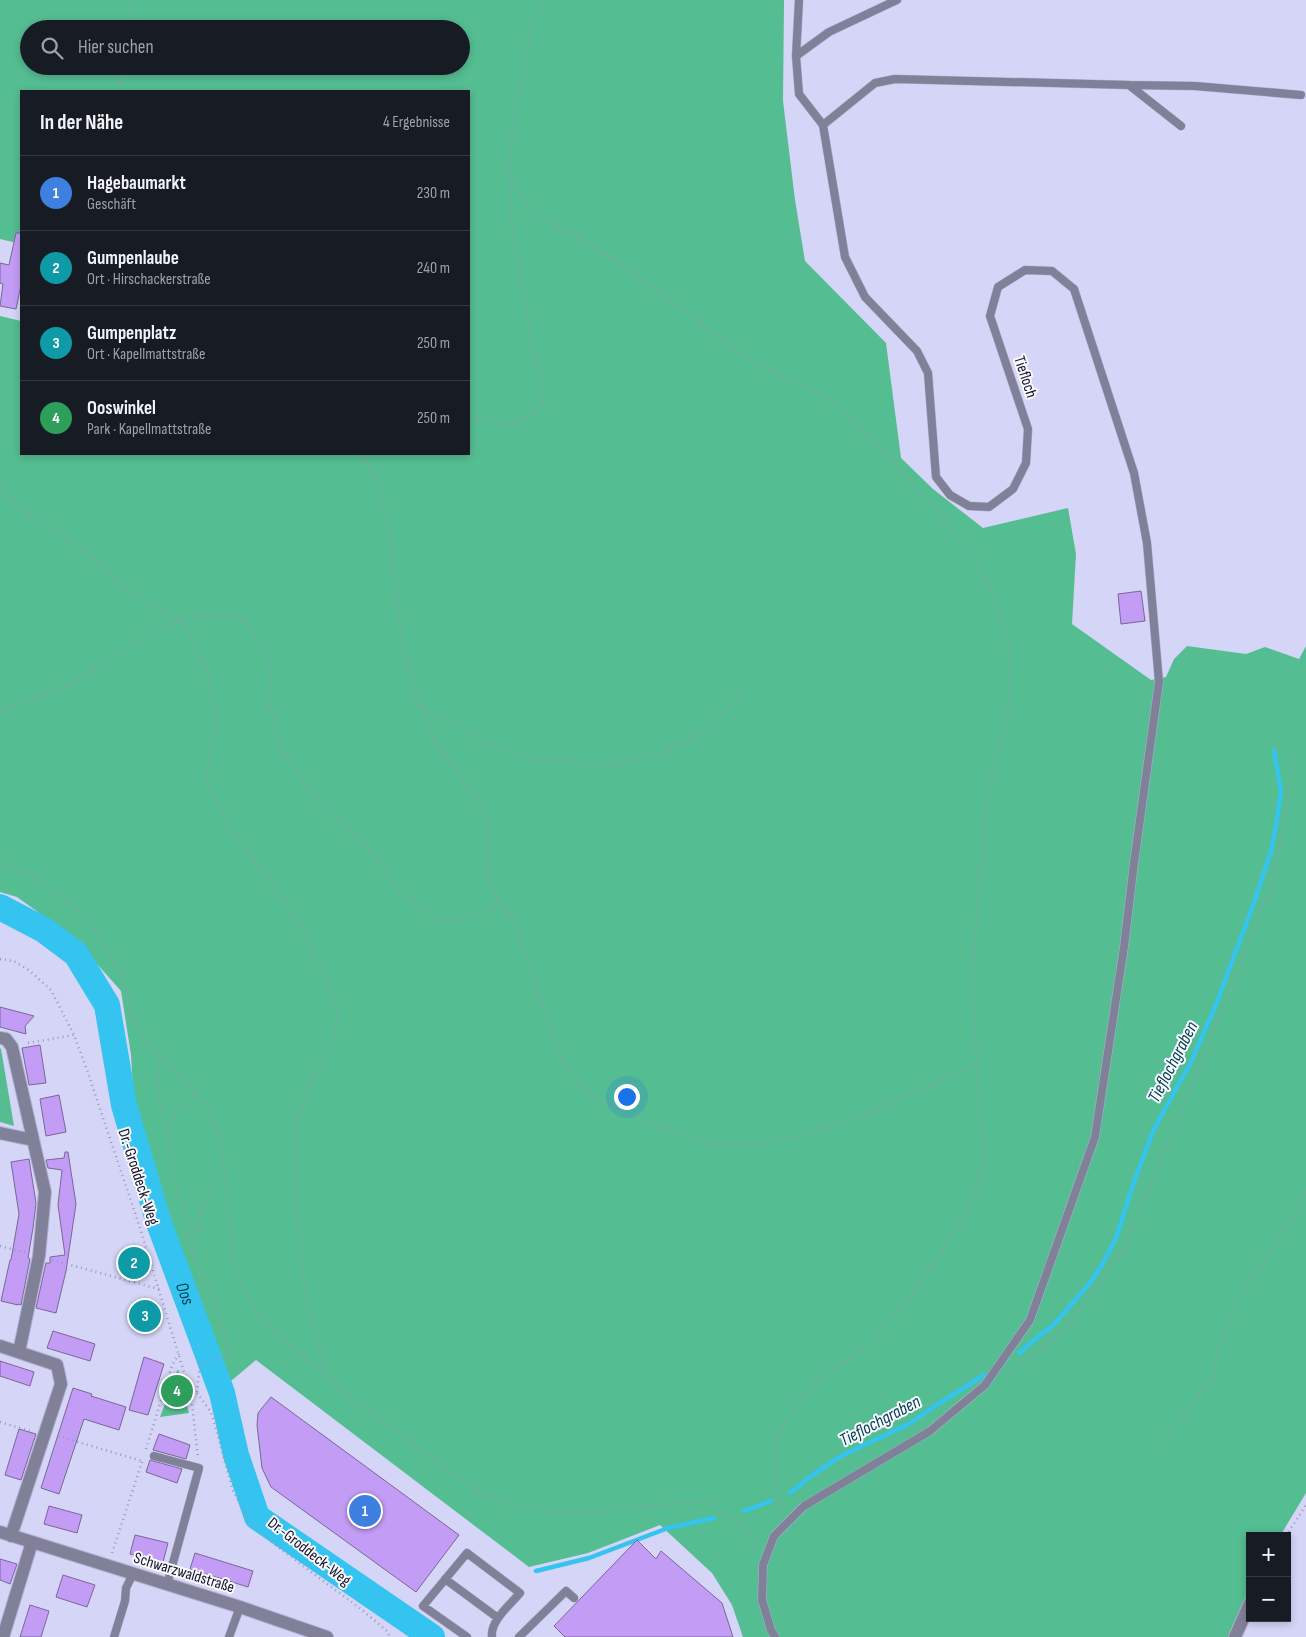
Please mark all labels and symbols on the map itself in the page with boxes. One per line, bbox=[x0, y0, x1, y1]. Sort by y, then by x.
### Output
street label: Tiefloch bbox=[1009, 354, 1041, 400]
water label: Tieflochgraben bbox=[1144, 1017, 1203, 1106]
your location bbox=[614, 1084, 640, 1110]
street label: Dr.-Groddeck-Weg bbox=[113, 1126, 163, 1228]
pin: 2 bbox=[118, 1244, 150, 1282]
water label: Oos bbox=[171, 1279, 199, 1308]
pin: 3 bbox=[129, 1297, 161, 1335]
pin: 4 bbox=[161, 1372, 193, 1410]
water label: Tieflochgraben bbox=[836, 1391, 924, 1451]
pin: 1 bbox=[349, 1492, 381, 1530]
street label: Dr.-Groddeck-Weg bbox=[264, 1514, 354, 1590]
street label: Schwarzwaldstraße bbox=[131, 1549, 237, 1597]

